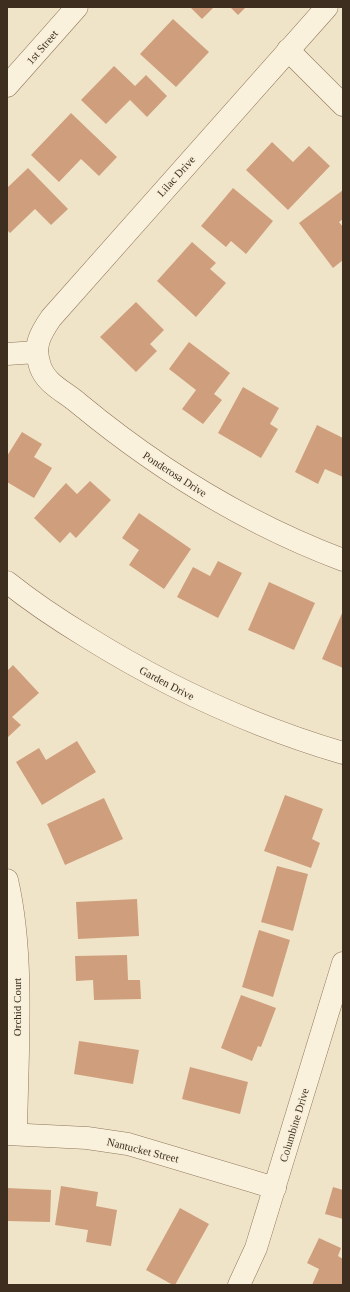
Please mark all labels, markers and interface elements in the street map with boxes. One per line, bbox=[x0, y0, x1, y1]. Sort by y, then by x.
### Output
street label: 1st Street bbox=[24, 27, 60, 67]
street label: Lilac Drive bbox=[155, 153, 197, 199]
street label: Ponderosa Drive bbox=[141, 449, 209, 499]
street label: Garden Drive bbox=[138, 664, 196, 702]
street label: Orchid Court bbox=[11, 978, 23, 1036]
street label: Columbine Drive bbox=[277, 1086, 311, 1163]
street label: Nantucket Street bbox=[106, 1135, 180, 1165]

